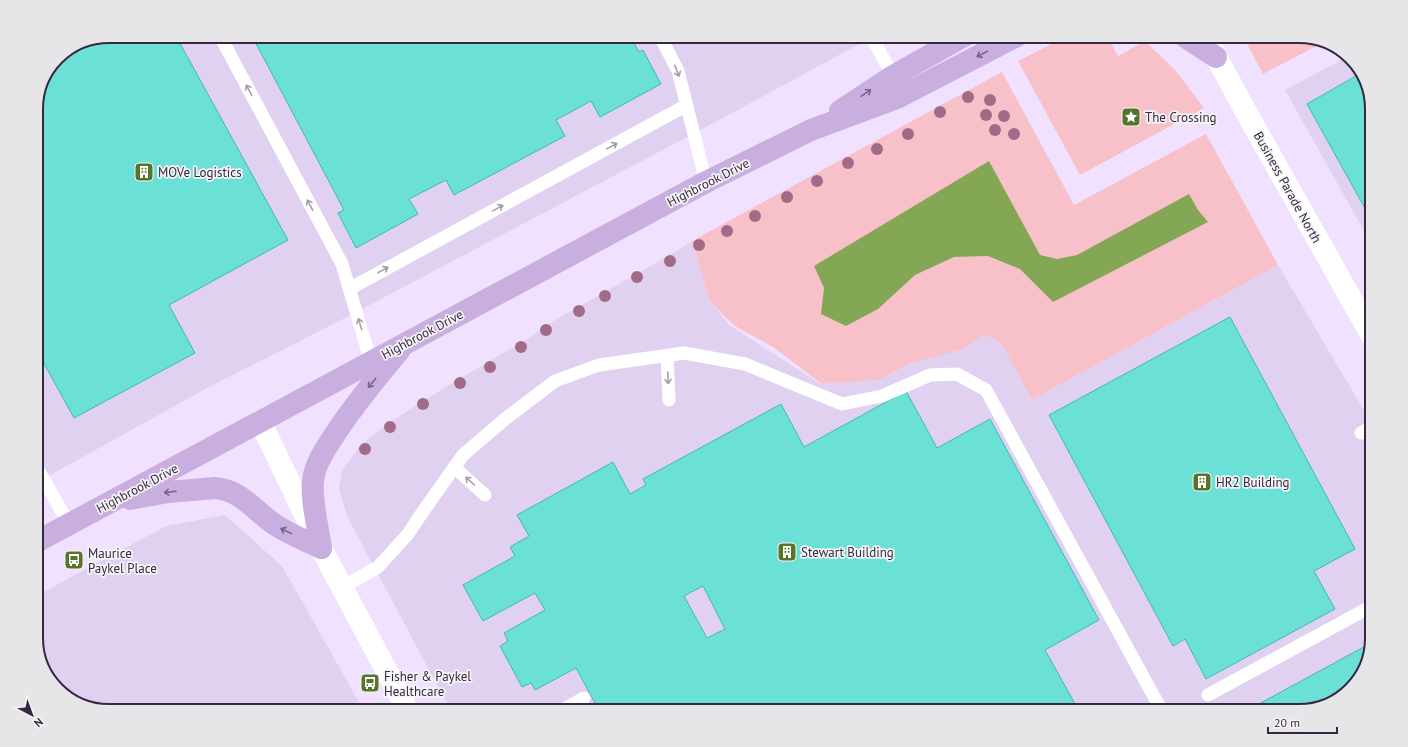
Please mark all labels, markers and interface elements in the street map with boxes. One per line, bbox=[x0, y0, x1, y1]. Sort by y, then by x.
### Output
one-way arrow bbox=[976, 51, 988, 58]
one-way arrow bbox=[674, 64, 682, 76]
one-way arrow bbox=[245, 84, 253, 96]
one-way arrow bbox=[861, 89, 872, 97]
place icon: The Crossing bbox=[1120, 106, 1142, 128]
place label: The Crossing bbox=[1145, 109, 1217, 126]
street label: Business Parade North bbox=[1250, 128, 1325, 246]
one-way arrow bbox=[606, 141, 618, 149]
street label: Highbrook Drive bbox=[664, 154, 752, 210]
building icon: MOVe Logistics bbox=[133, 161, 155, 183]
place label: MOVe Logistics bbox=[158, 164, 242, 181]
one-way arrow bbox=[306, 199, 314, 211]
one-way arrow bbox=[491, 203, 503, 211]
one-way arrow bbox=[377, 266, 389, 273]
street label: Highbrook Drive bbox=[378, 306, 466, 363]
one-way arrow bbox=[356, 318, 363, 331]
one-way arrow bbox=[664, 371, 672, 384]
one-way arrow bbox=[368, 378, 377, 389]
street label: Highbrook Drive bbox=[93, 460, 181, 517]
building icon: HR2 Building bbox=[1191, 471, 1213, 493]
place label: HR2 Building bbox=[1216, 474, 1289, 491]
one-way arrow bbox=[465, 477, 475, 486]
one-way arrow bbox=[164, 488, 177, 495]
one-way arrow bbox=[281, 527, 293, 534]
building icon: Stewart Building bbox=[776, 541, 798, 563]
place label: Stewart Building bbox=[801, 544, 894, 561]
place label: Maurice Paykel Place bbox=[88, 545, 157, 577]
bus stop icon: Maurice Paykel Place bbox=[63, 549, 85, 571]
place label: Fisher & Paykel Healthcare bbox=[384, 668, 471, 700]
bus stop icon: Fisher & Paykel Healthcare bbox=[359, 672, 381, 694]
north arrow bbox=[12, 695, 52, 735]
scale bar bbox=[1268, 709, 1337, 735]
text: N bbox=[31, 715, 46, 730]
text: 20 m bbox=[1274, 715, 1300, 730]

